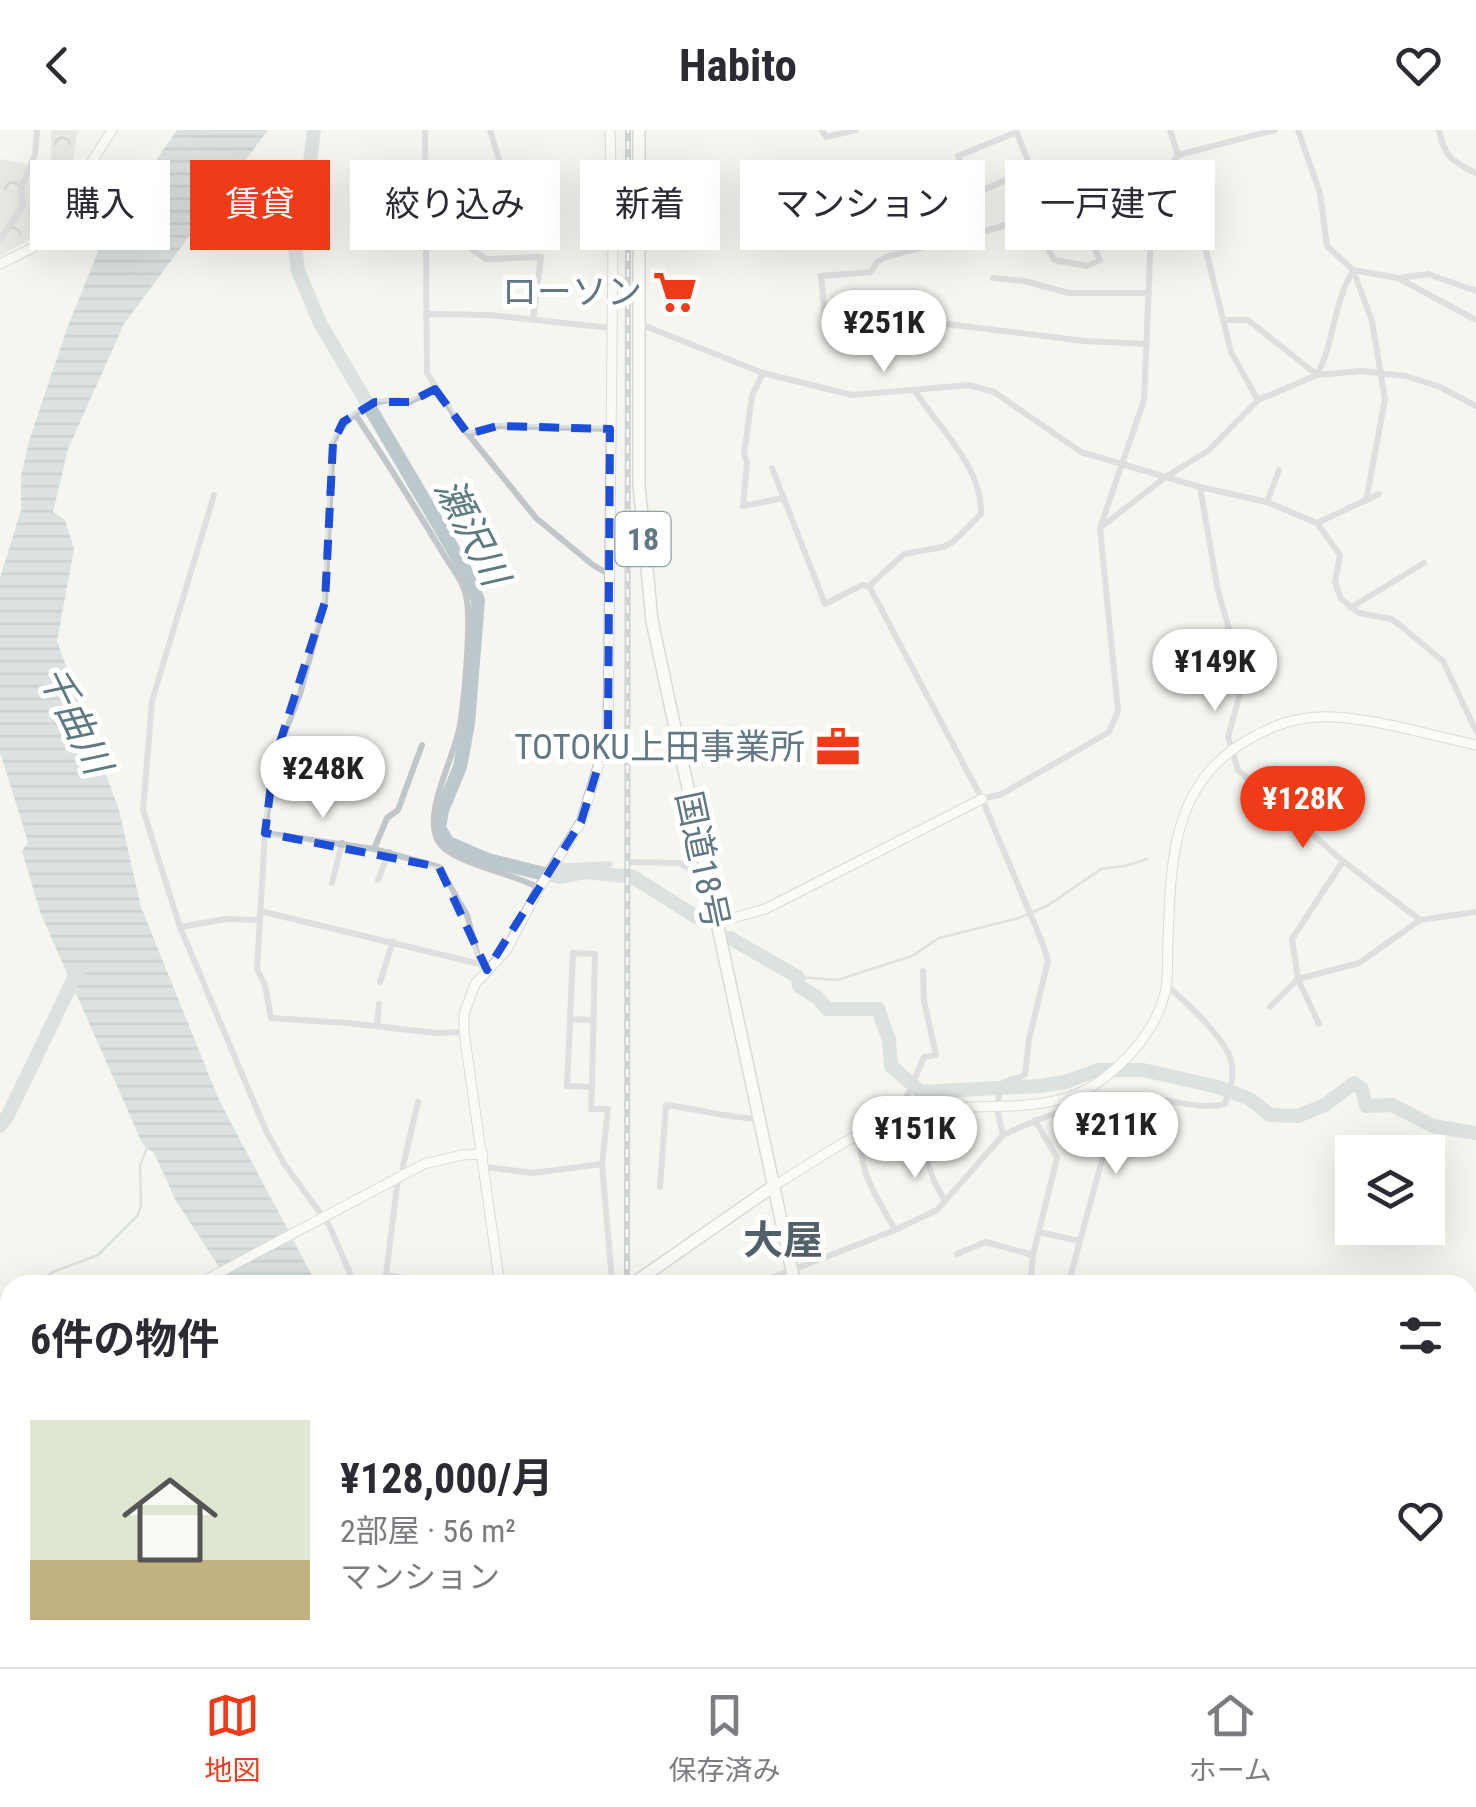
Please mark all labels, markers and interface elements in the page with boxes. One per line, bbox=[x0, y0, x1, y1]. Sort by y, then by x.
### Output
icon: back bbox=[30, 38, 85, 93]
icon: heart bbox=[1391, 38, 1446, 93]
text: Habito bbox=[679, 39, 797, 92]
chip: 購入 bbox=[30, 160, 170, 250]
chip: 賃貸 bbox=[190, 160, 330, 250]
chip: 絞り込み bbox=[350, 160, 560, 250]
chip: 新着 bbox=[580, 160, 720, 250]
chip: マンション bbox=[740, 160, 985, 250]
chip: 一戸建て bbox=[1005, 160, 1215, 250]
supermarket icon: ローソン bbox=[651, 268, 699, 316]
place label: ローソン bbox=[502, 272, 642, 313]
pin: ¥251K bbox=[814, 290, 954, 375]
text: ¥251K bbox=[843, 303, 925, 341]
water label: 瀬沢川 bbox=[427, 471, 519, 596]
road number: 18 bbox=[616, 512, 670, 566]
pin: ¥149K bbox=[1145, 629, 1285, 714]
text: ¥149K bbox=[1174, 642, 1256, 680]
water label: 千曲川 bbox=[30, 659, 122, 784]
office icon: TOTOKU上田事業所 bbox=[814, 723, 862, 771]
place label: TOTOKU上田事業所 bbox=[514, 727, 805, 768]
pin: ¥248K bbox=[253, 736, 393, 821]
text: ¥248K bbox=[282, 749, 364, 787]
pin: ¥128K bbox=[1233, 766, 1373, 851]
text: ¥128K bbox=[1262, 779, 1344, 817]
street label: 国道18号 bbox=[667, 787, 737, 933]
pin: ¥211K bbox=[1046, 1092, 1186, 1177]
pin: ¥151K bbox=[845, 1096, 985, 1181]
text: ¥211K bbox=[1075, 1105, 1157, 1143]
text: ¥151K bbox=[874, 1109, 956, 1147]
map controls bbox=[1335, 1135, 1445, 1245]
button: layers bbox=[1335, 1135, 1445, 1245]
district label: 大屋 bbox=[743, 1217, 823, 1264]
icon: filters bbox=[1393, 1308, 1448, 1363]
text: 6件の物件 bbox=[30, 1315, 219, 1364]
text: ¥128,000/月 bbox=[340, 1454, 554, 1503]
icon: home bbox=[110, 1460, 230, 1580]
icon: heart bbox=[1393, 1493, 1448, 1548]
text: 2部屋 · 56 m² bbox=[340, 1512, 516, 1550]
text: マンション bbox=[340, 1558, 500, 1596]
tab: 地図 bbox=[204, 1688, 260, 1788]
tab: 保存済み bbox=[668, 1688, 780, 1788]
tab: ホーム bbox=[1189, 1688, 1272, 1788]

